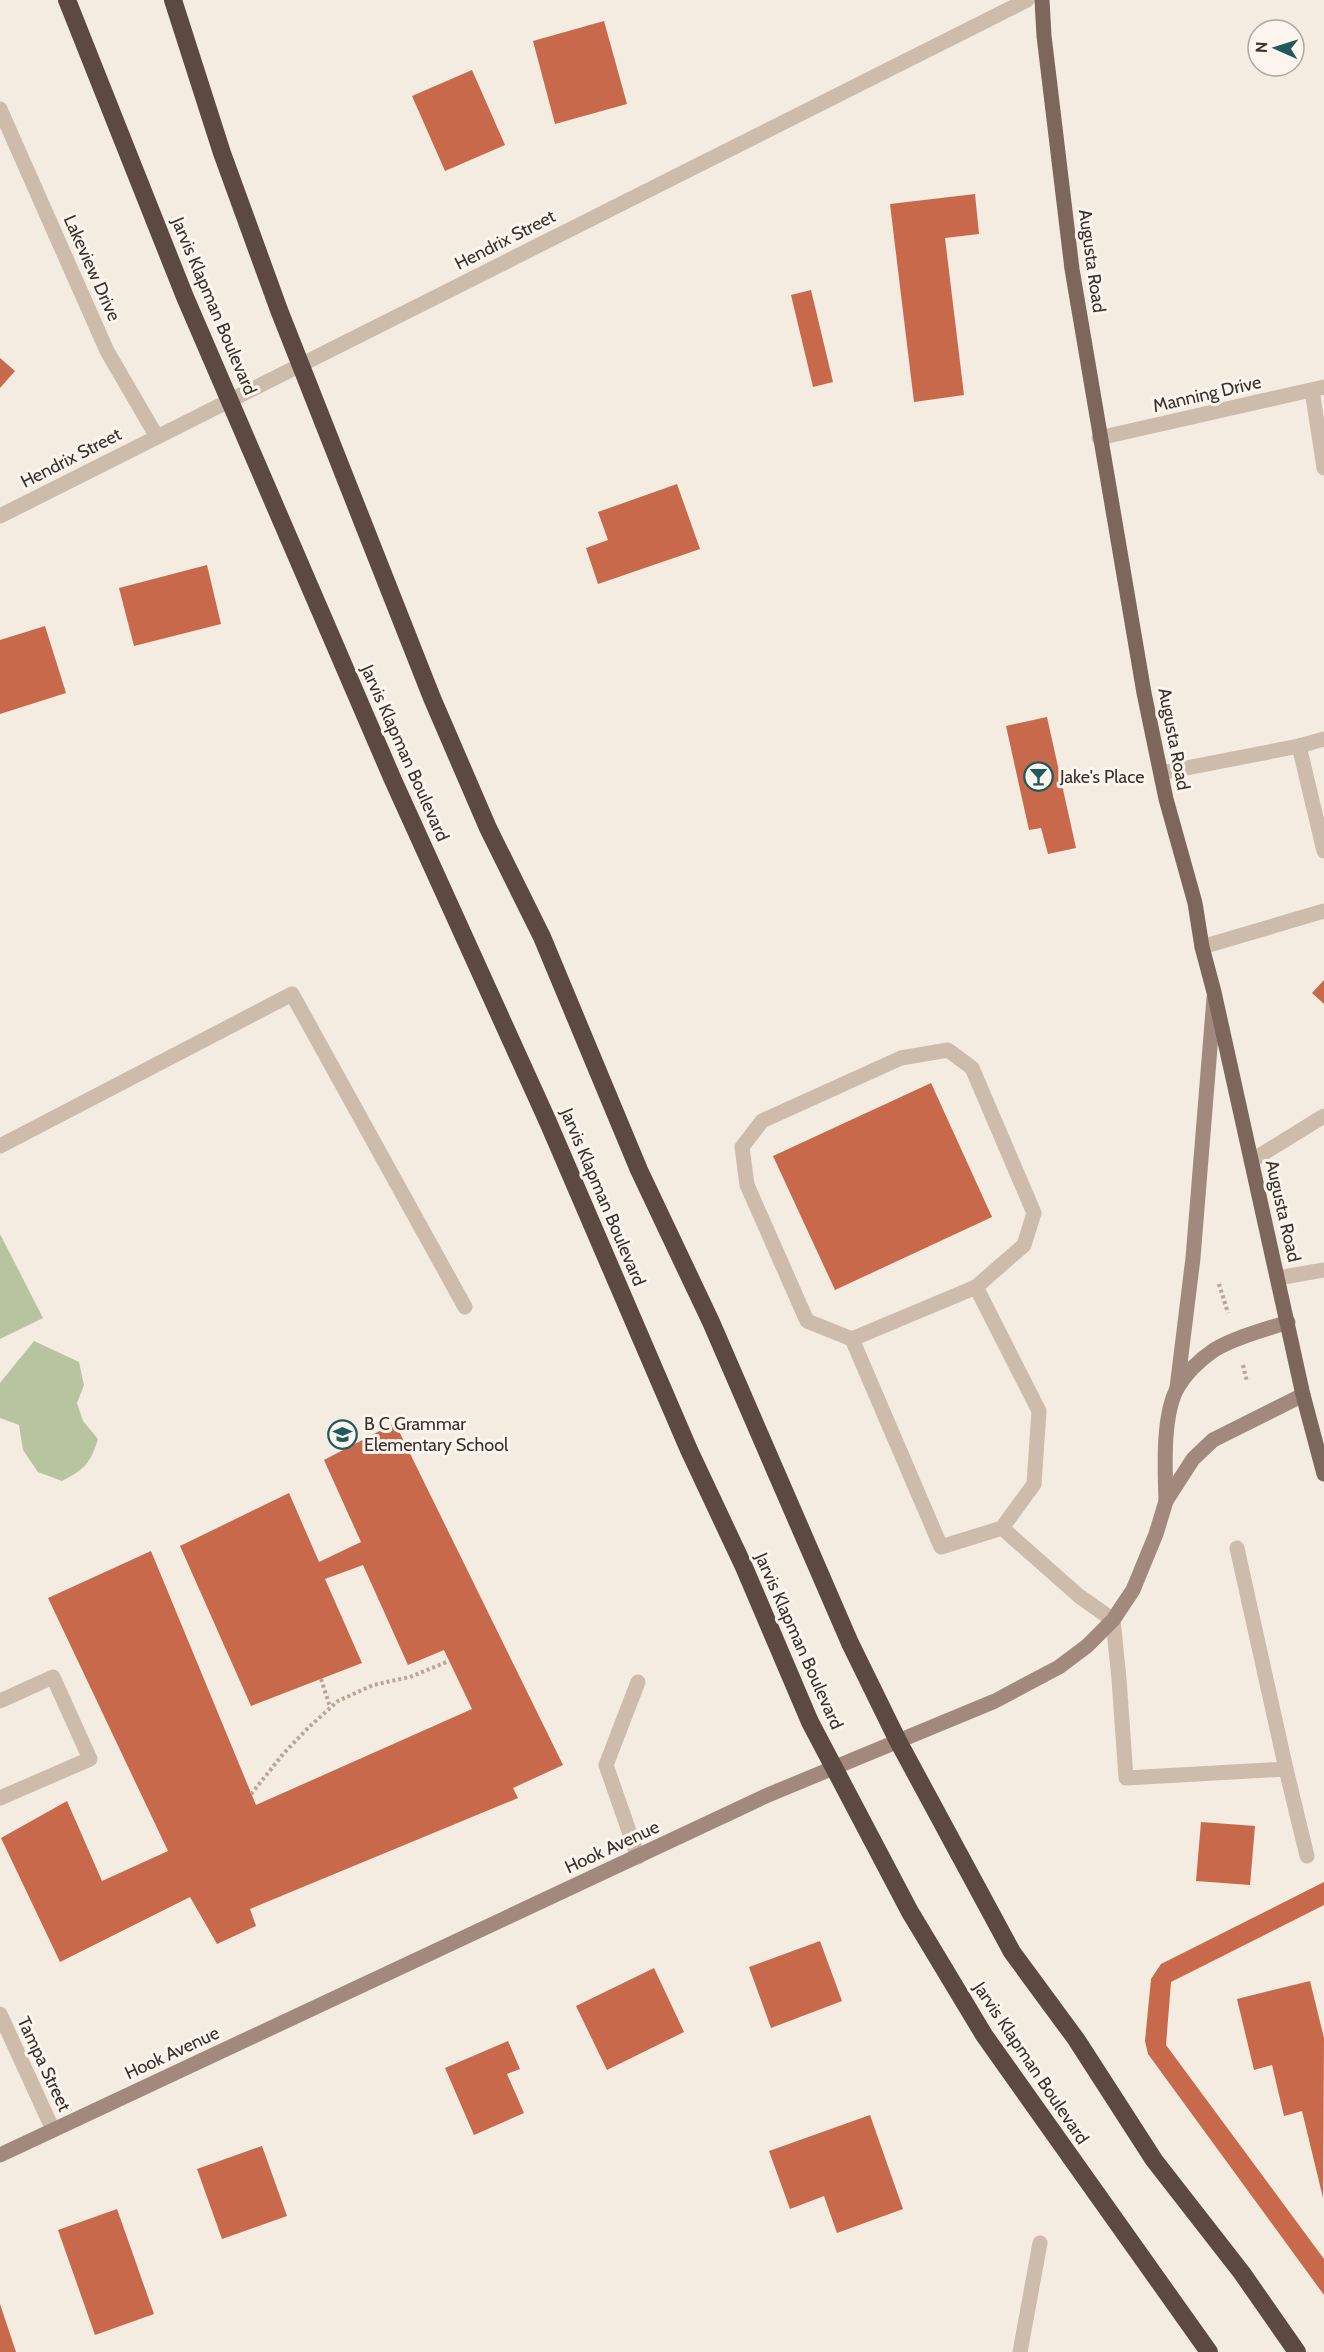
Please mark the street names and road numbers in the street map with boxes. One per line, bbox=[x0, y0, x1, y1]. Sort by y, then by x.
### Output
street label: Hendrix Street bbox=[451, 205, 559, 275]
street label: Augusta Road bbox=[1074, 208, 1110, 314]
street label: Lakeview Drive bbox=[59, 212, 125, 324]
street label: Jarvis Klapman Boulevard bbox=[166, 213, 261, 398]
street label: Manning Drive bbox=[1151, 371, 1263, 417]
street label: Hendrix Street bbox=[17, 423, 125, 493]
street label: Jarvis Klapman Boulevard bbox=[356, 660, 454, 845]
street label: Augusta Road bbox=[1153, 686, 1195, 792]
street label: Jarvis Klapman Boulevard bbox=[555, 1104, 650, 1289]
street label: Augusta Road bbox=[1261, 1158, 1305, 1264]
street label: Jarvis Klapman Boulevard bbox=[750, 1548, 848, 1733]
street label: Hook Avenue bbox=[561, 1816, 663, 1878]
street label: Jarvis Klapman Boulevard bbox=[968, 1977, 1093, 2148]
street label: Tampa Street bbox=[12, 2013, 76, 2115]
street label: Hook Avenue bbox=[121, 2022, 223, 2084]

